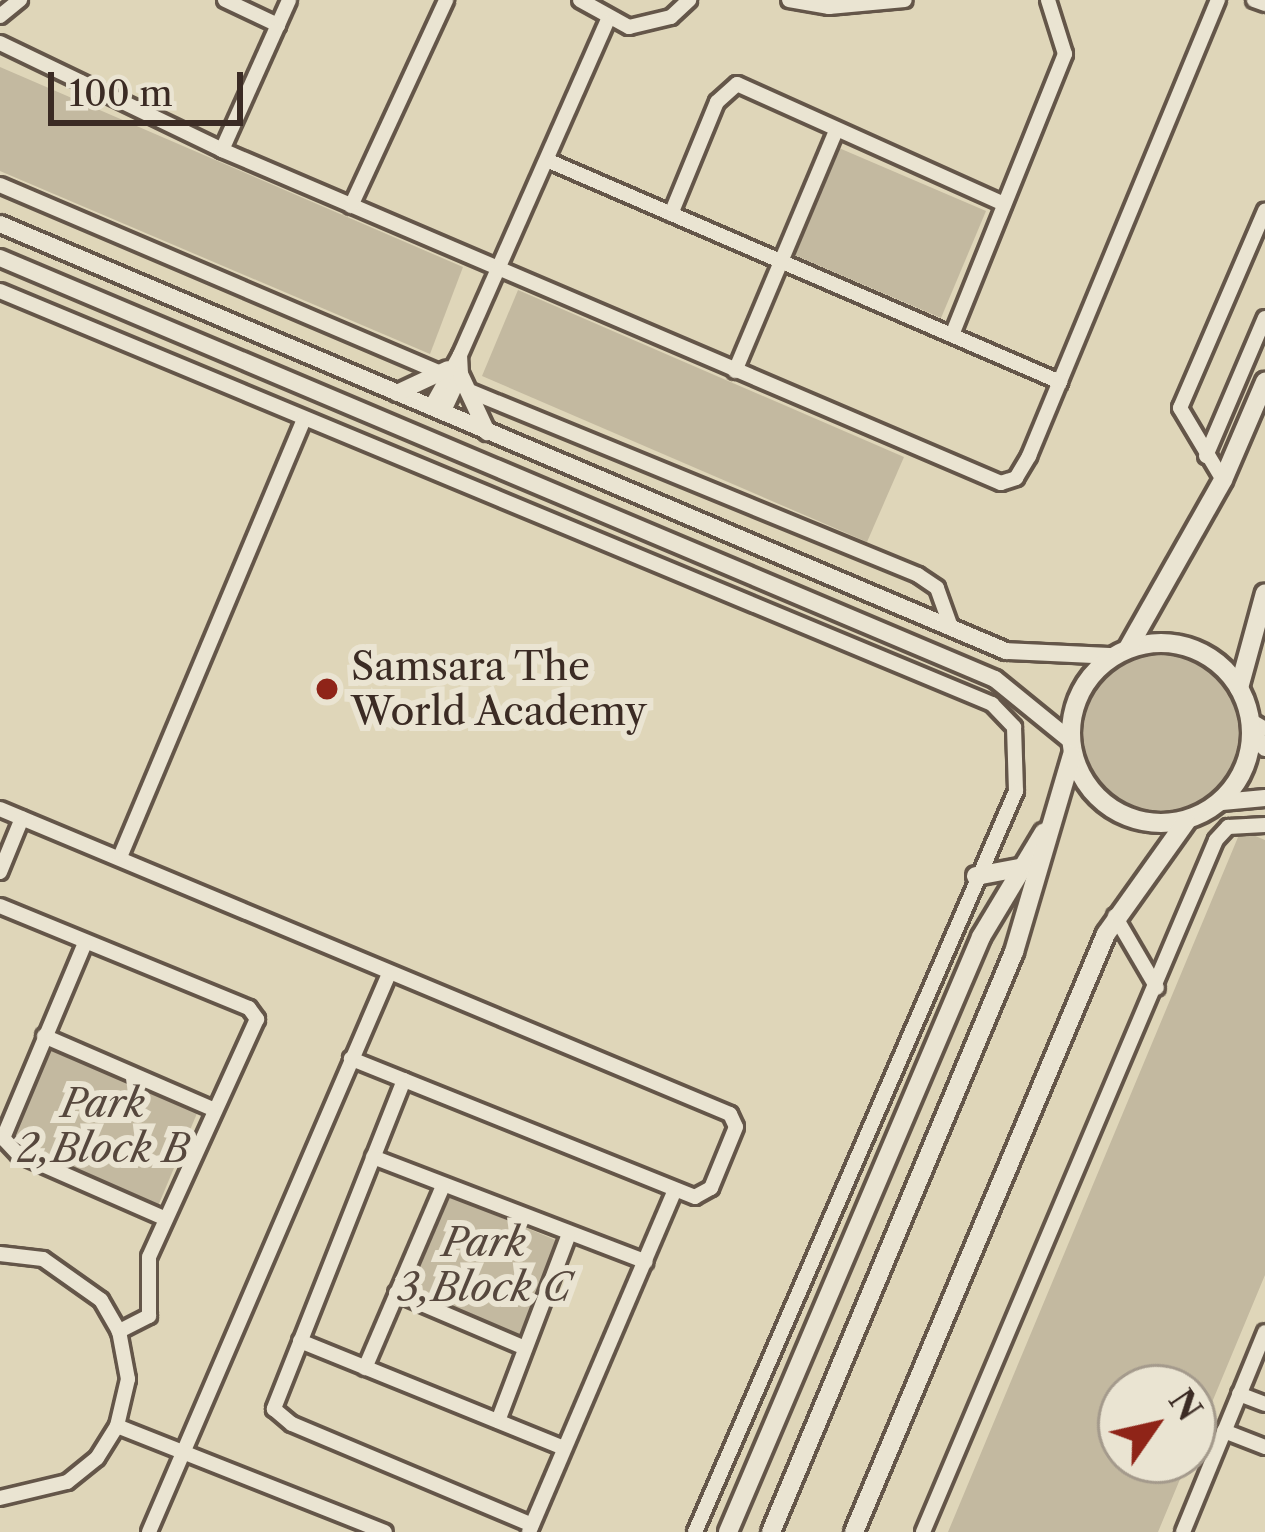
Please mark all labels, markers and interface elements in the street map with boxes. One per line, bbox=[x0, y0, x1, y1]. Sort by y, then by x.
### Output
scale bar bbox=[54, 48, 249, 122]
text: 100 m bbox=[69, 71, 173, 115]
place label: Samsara The World Academy bbox=[351, 644, 648, 735]
marker: Samsara The World Academy bbox=[314, 676, 340, 702]
park label: Park 2,Block B bbox=[17, 1081, 189, 1172]
park label: Park 3,Block C bbox=[397, 1220, 571, 1311]
north arrow bbox=[1097, 1364, 1217, 1484]
text: N bbox=[1160, 1382, 1210, 1429]

